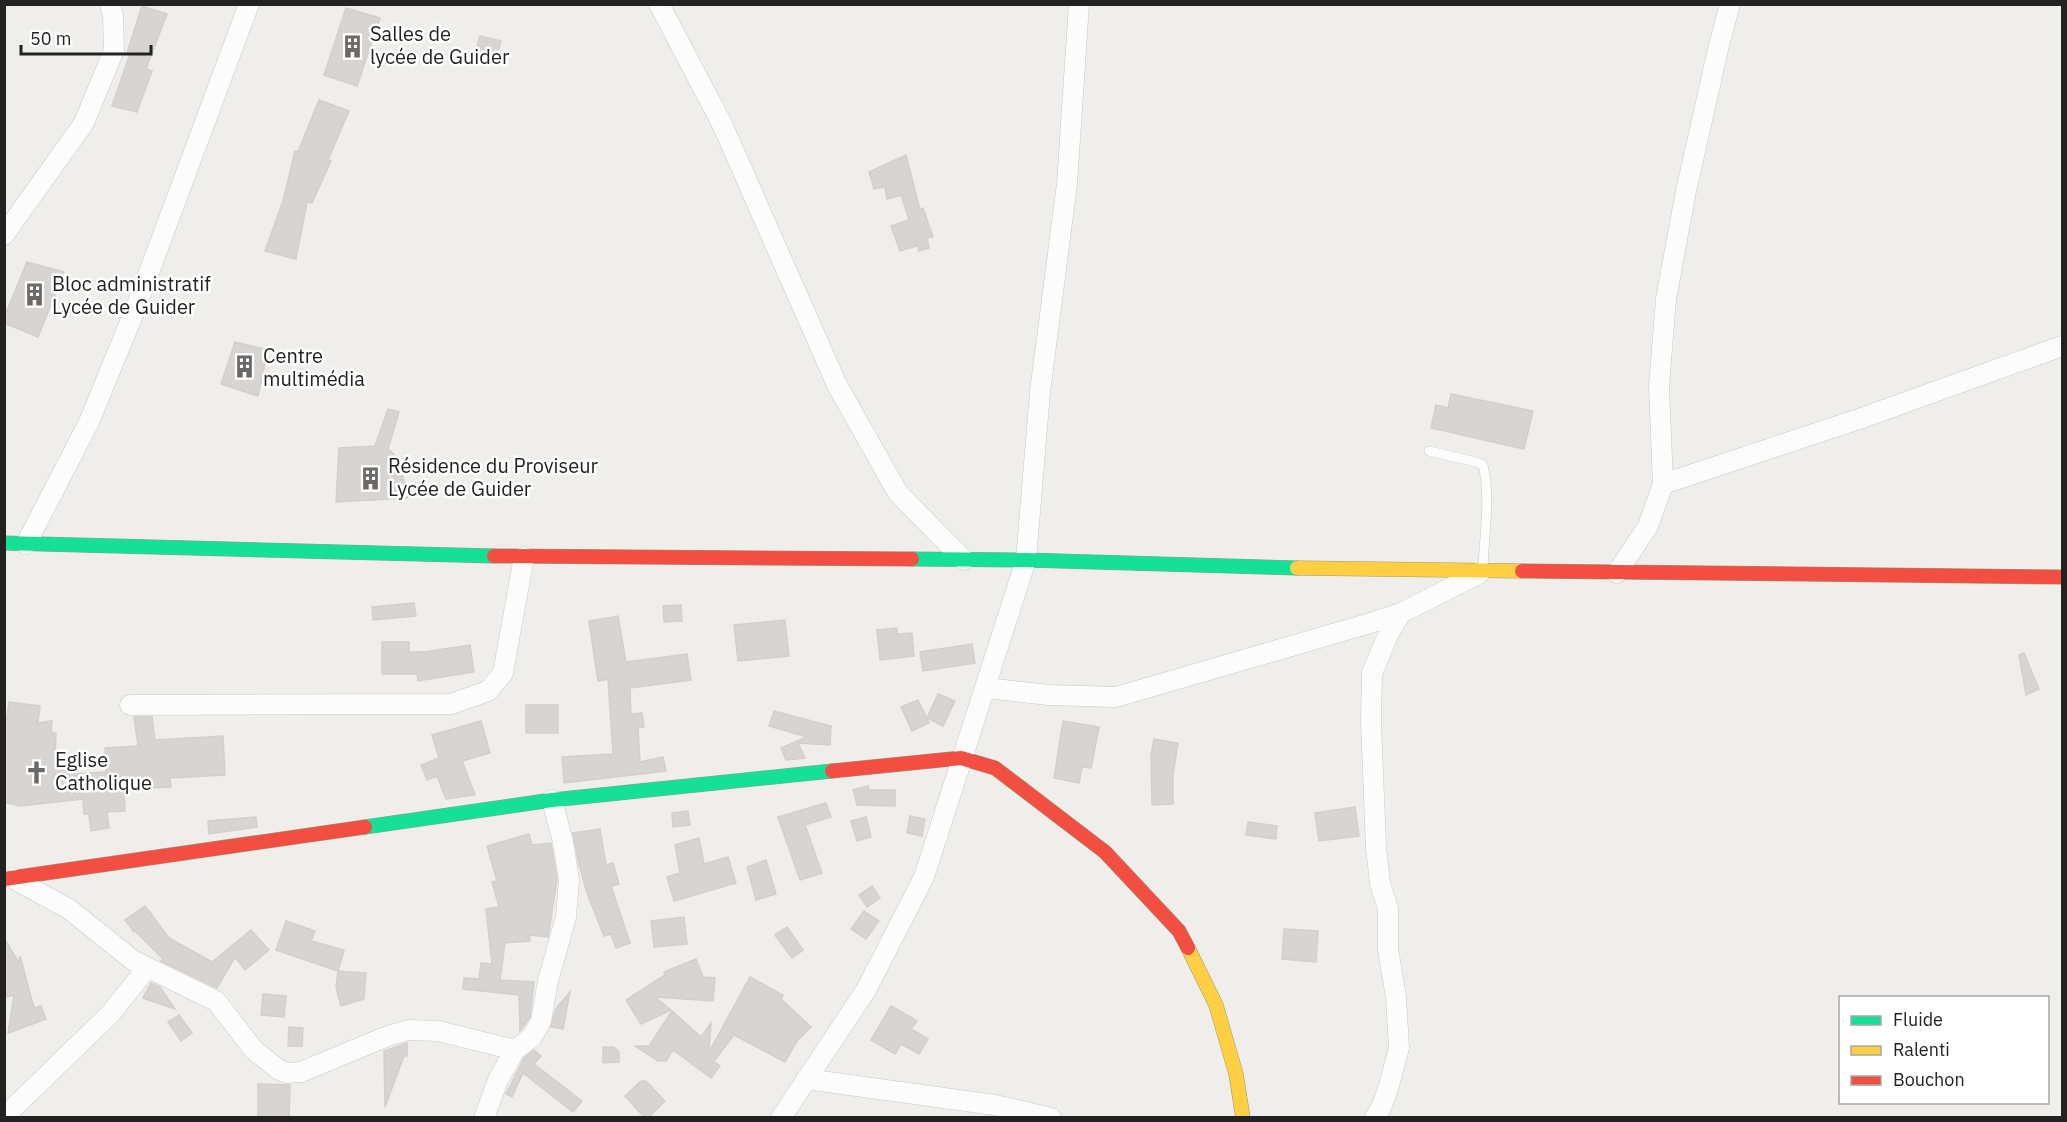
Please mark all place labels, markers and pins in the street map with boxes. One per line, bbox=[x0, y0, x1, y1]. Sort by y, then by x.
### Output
place label: Salles de lycée de Guider bbox=[370, 20, 509, 70]
building icon: Salles de lycée de Guider bbox=[339, 33, 365, 59]
place label: Bloc administratif Lycée de Guider bbox=[52, 270, 211, 320]
building icon: Bloc administratif Lycée de Guider bbox=[21, 282, 47, 308]
place label: Centre multimédia bbox=[263, 342, 365, 392]
building icon: Centre multimédia bbox=[232, 354, 258, 380]
place label: Résidence du Proviseur Lycée de Guider bbox=[388, 452, 598, 502]
building icon: Résidence du Proviseur Lycée de Guider bbox=[357, 465, 383, 491]
place label: Eglise Catholique bbox=[55, 746, 152, 796]
church icon: Eglise Catholique bbox=[24, 759, 50, 785]

